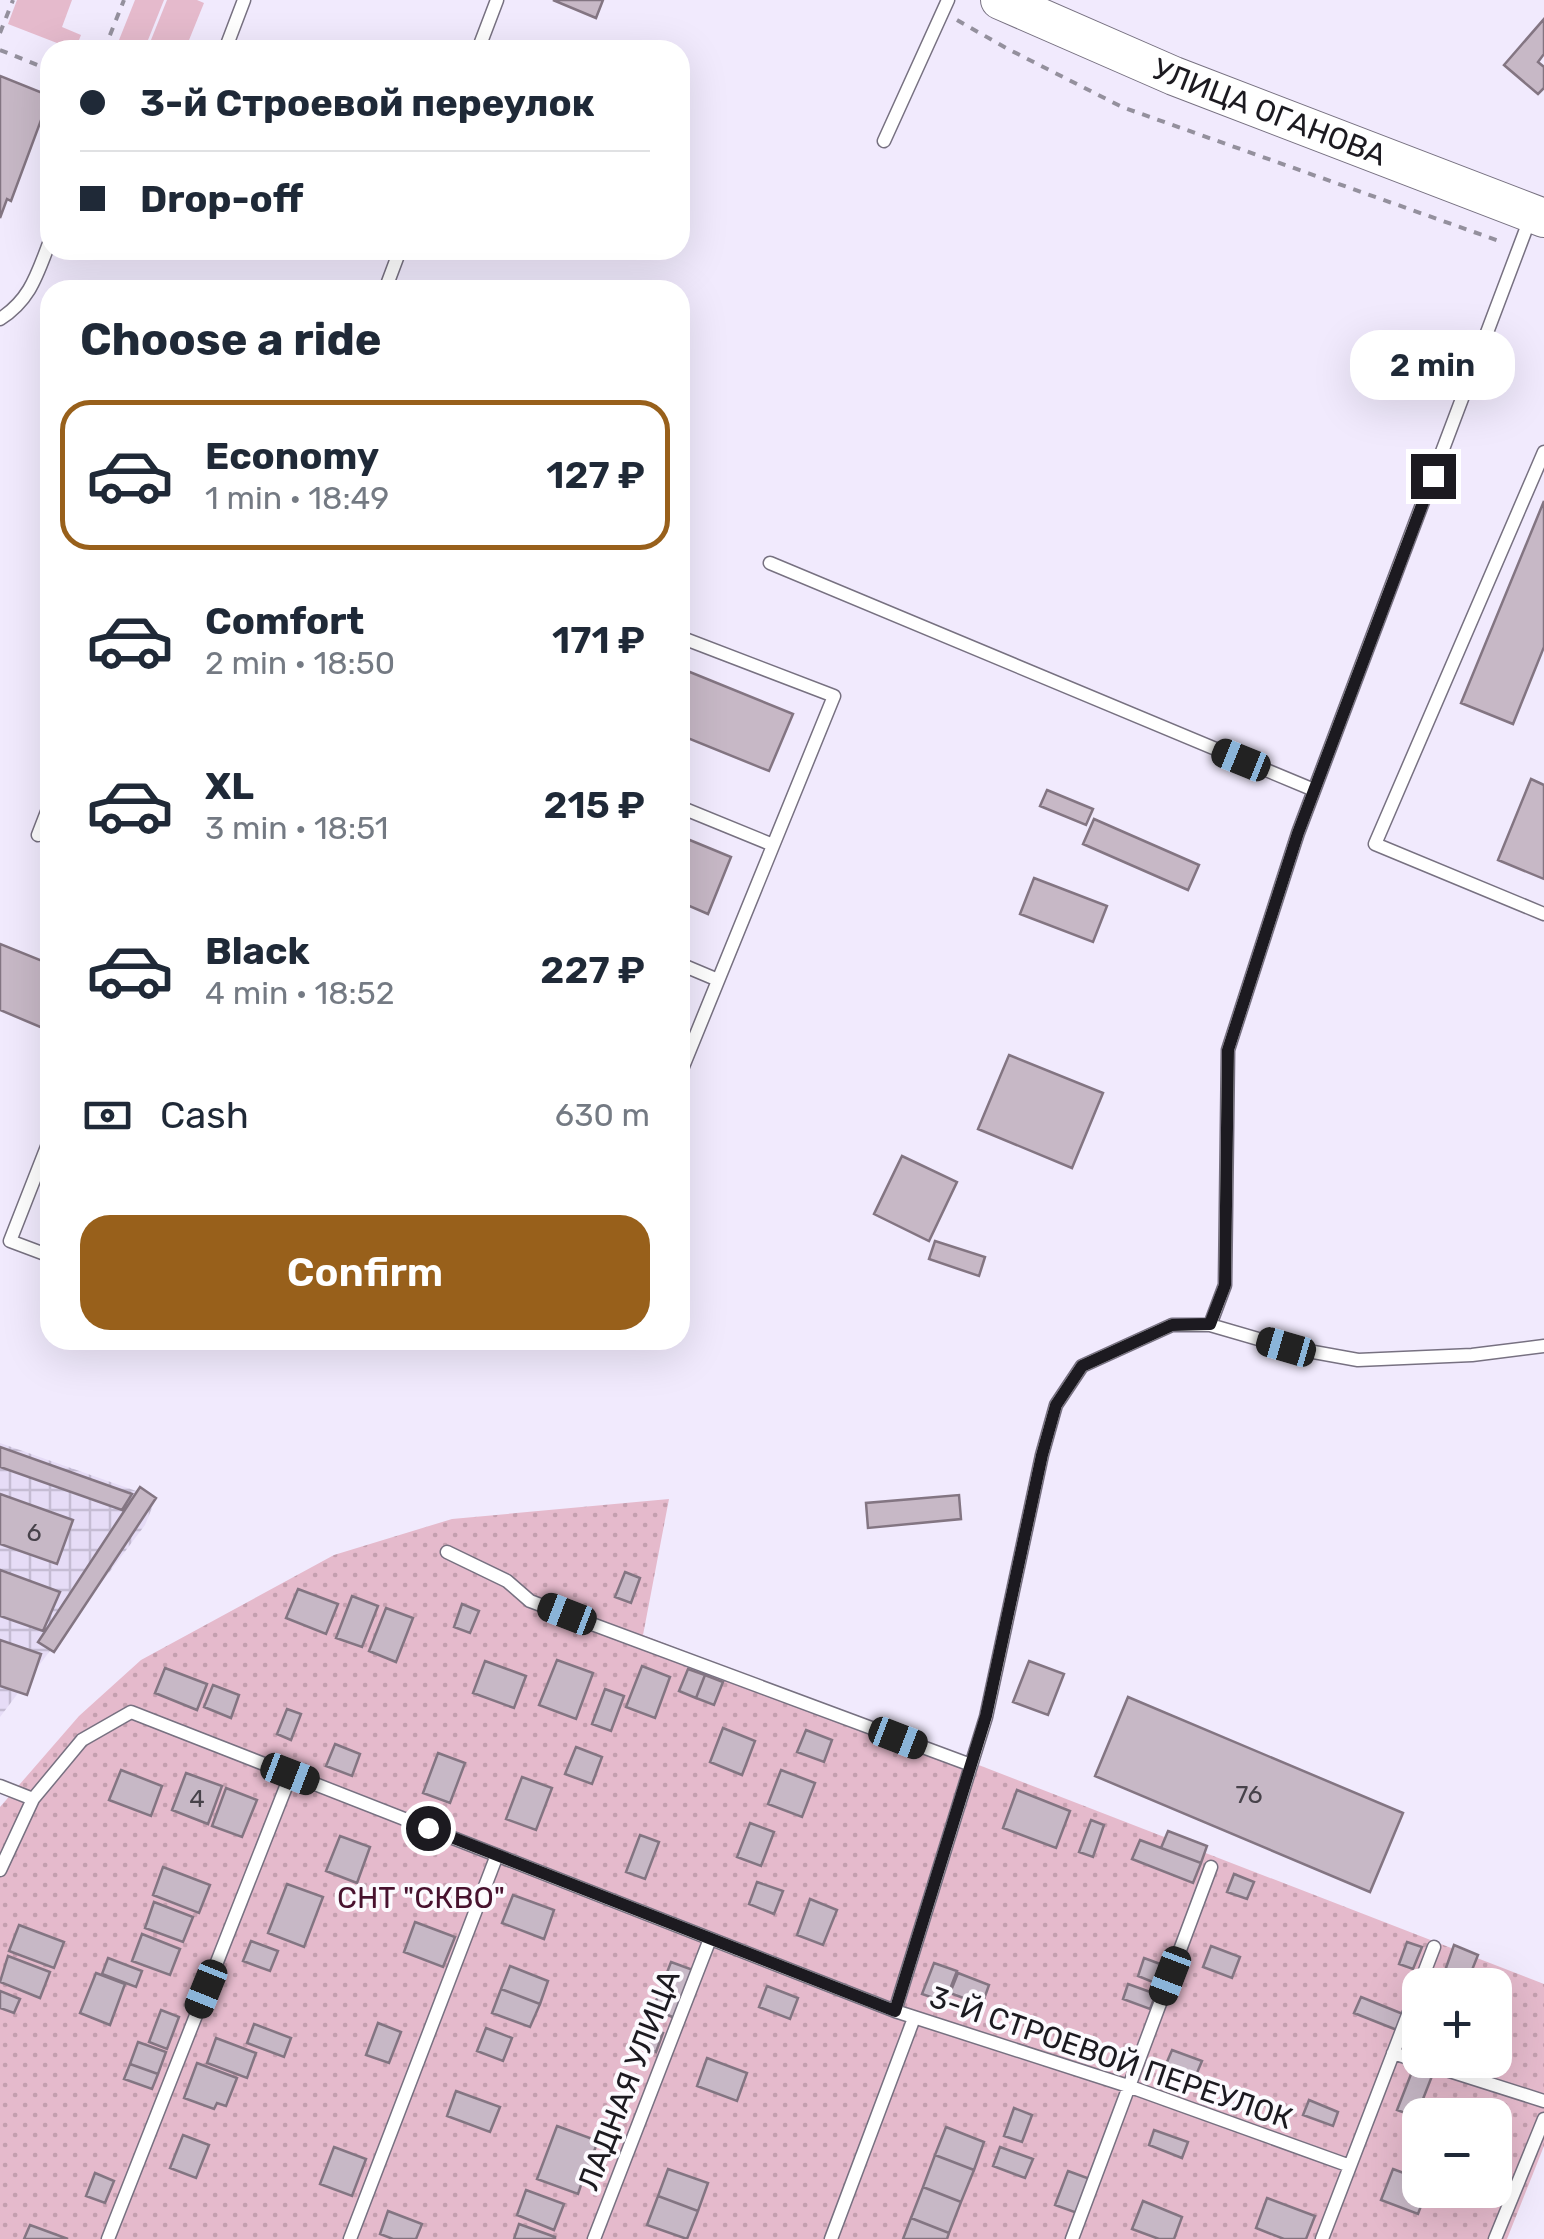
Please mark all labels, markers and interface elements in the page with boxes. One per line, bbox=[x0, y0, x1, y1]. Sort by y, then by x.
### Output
street label: УЛИЦА ОГАНОВА bbox=[1147, 51, 1391, 174]
text: 3-й Строевой переулок bbox=[140, 80, 595, 126]
text: Drop-off bbox=[140, 176, 303, 222]
text: Choose a ride bbox=[80, 313, 382, 366]
callout: 2 min bbox=[1350, 331, 1516, 401]
text: 2 min bbox=[1390, 346, 1475, 384]
icon: car bbox=[85, 430, 175, 520]
text: Economy bbox=[205, 433, 379, 479]
text: 127 ₽ bbox=[546, 452, 645, 498]
route end bbox=[1411, 454, 1456, 499]
text: 1 min · 18:49 bbox=[205, 479, 389, 517]
icon: car bbox=[85, 595, 175, 685]
text: Comfort bbox=[205, 598, 364, 644]
text: 171 ₽ bbox=[552, 617, 645, 663]
text: 2 min · 18:50 bbox=[205, 644, 395, 682]
car bbox=[1208, 735, 1274, 785]
icon: car bbox=[85, 760, 175, 850]
text: XL bbox=[205, 763, 254, 809]
text: 215 ₽ bbox=[543, 782, 645, 828]
text: 3 min · 18:51 bbox=[205, 809, 388, 847]
icon: car bbox=[85, 925, 175, 1015]
text: Black bbox=[205, 928, 310, 974]
text: 227 ₽ bbox=[540, 947, 645, 993]
text: 4 min · 18:52 bbox=[205, 974, 395, 1012]
icon: cash bbox=[80, 1088, 135, 1143]
text: Cash bbox=[160, 1092, 249, 1138]
text: 630 m bbox=[555, 1096, 650, 1134]
button: Confirm bbox=[80, 1215, 650, 1330]
car bbox=[1253, 1324, 1319, 1370]
house number: 6 bbox=[26, 1518, 42, 1547]
car bbox=[534, 1589, 600, 1639]
car bbox=[865, 1713, 931, 1763]
car bbox=[257, 1749, 323, 1799]
house number: 76 bbox=[1235, 1780, 1263, 1809]
house number: 4 bbox=[189, 1784, 205, 1813]
route start bbox=[406, 1806, 451, 1851]
park label: СНТ "СКВО" bbox=[337, 1880, 505, 1916]
car bbox=[1145, 1943, 1195, 2009]
car bbox=[181, 1956, 231, 2022]
street label: ЛАДНАЯ УЛИЦА bbox=[570, 1965, 688, 2195]
map controls bbox=[1402, 1968, 1512, 2208]
button: + bbox=[1402, 1968, 1512, 2078]
street label: 3-Й СТРОЕВОЙ ПЕРЕУЛОК bbox=[925, 1979, 1297, 2137]
button: − bbox=[1402, 2098, 1512, 2208]

